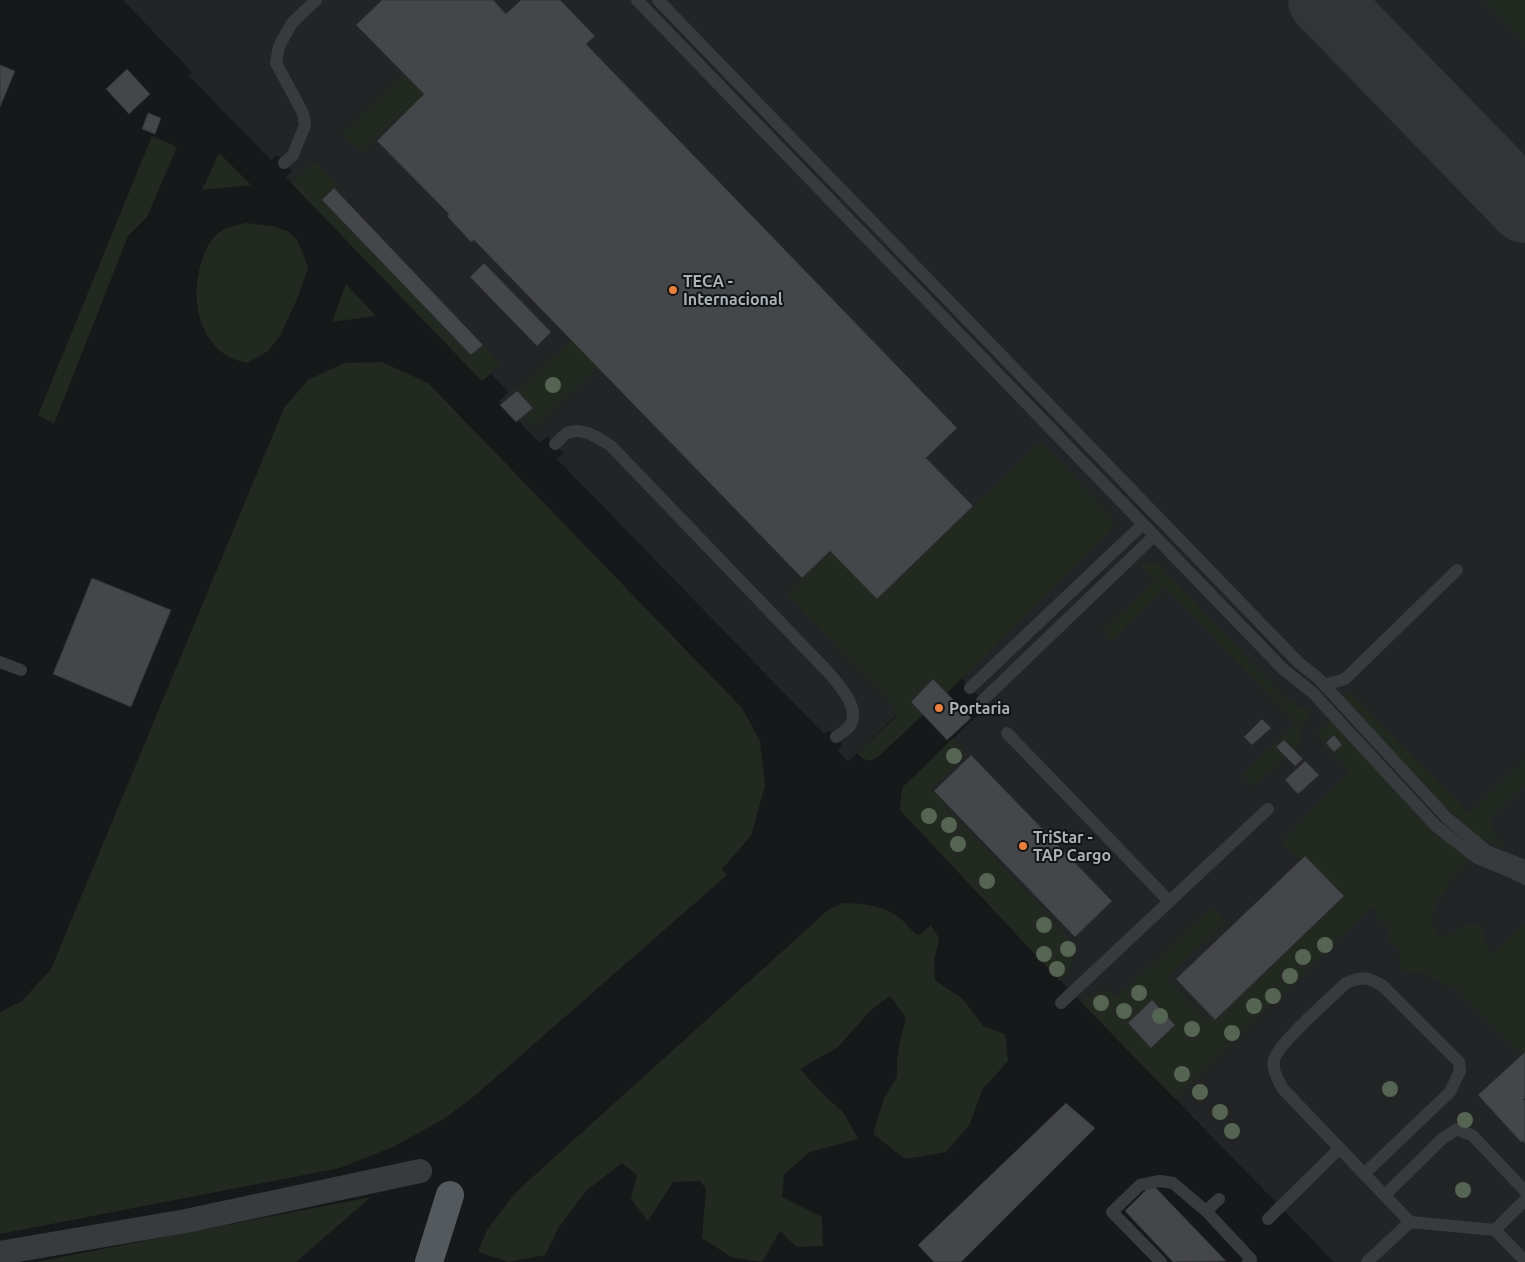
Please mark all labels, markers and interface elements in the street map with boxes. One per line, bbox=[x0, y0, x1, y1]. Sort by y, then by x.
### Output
place label: TECA - Internacional bbox=[683, 272, 783, 308]
marker: TECA - Internacional bbox=[667, 284, 679, 296]
place label: Portaria bbox=[949, 699, 1010, 717]
marker: Portaria bbox=[933, 702, 945, 714]
place label: TriStar - TAP Cargo bbox=[1033, 828, 1111, 864]
marker: TriStar - TAP Cargo bbox=[1017, 840, 1029, 852]

